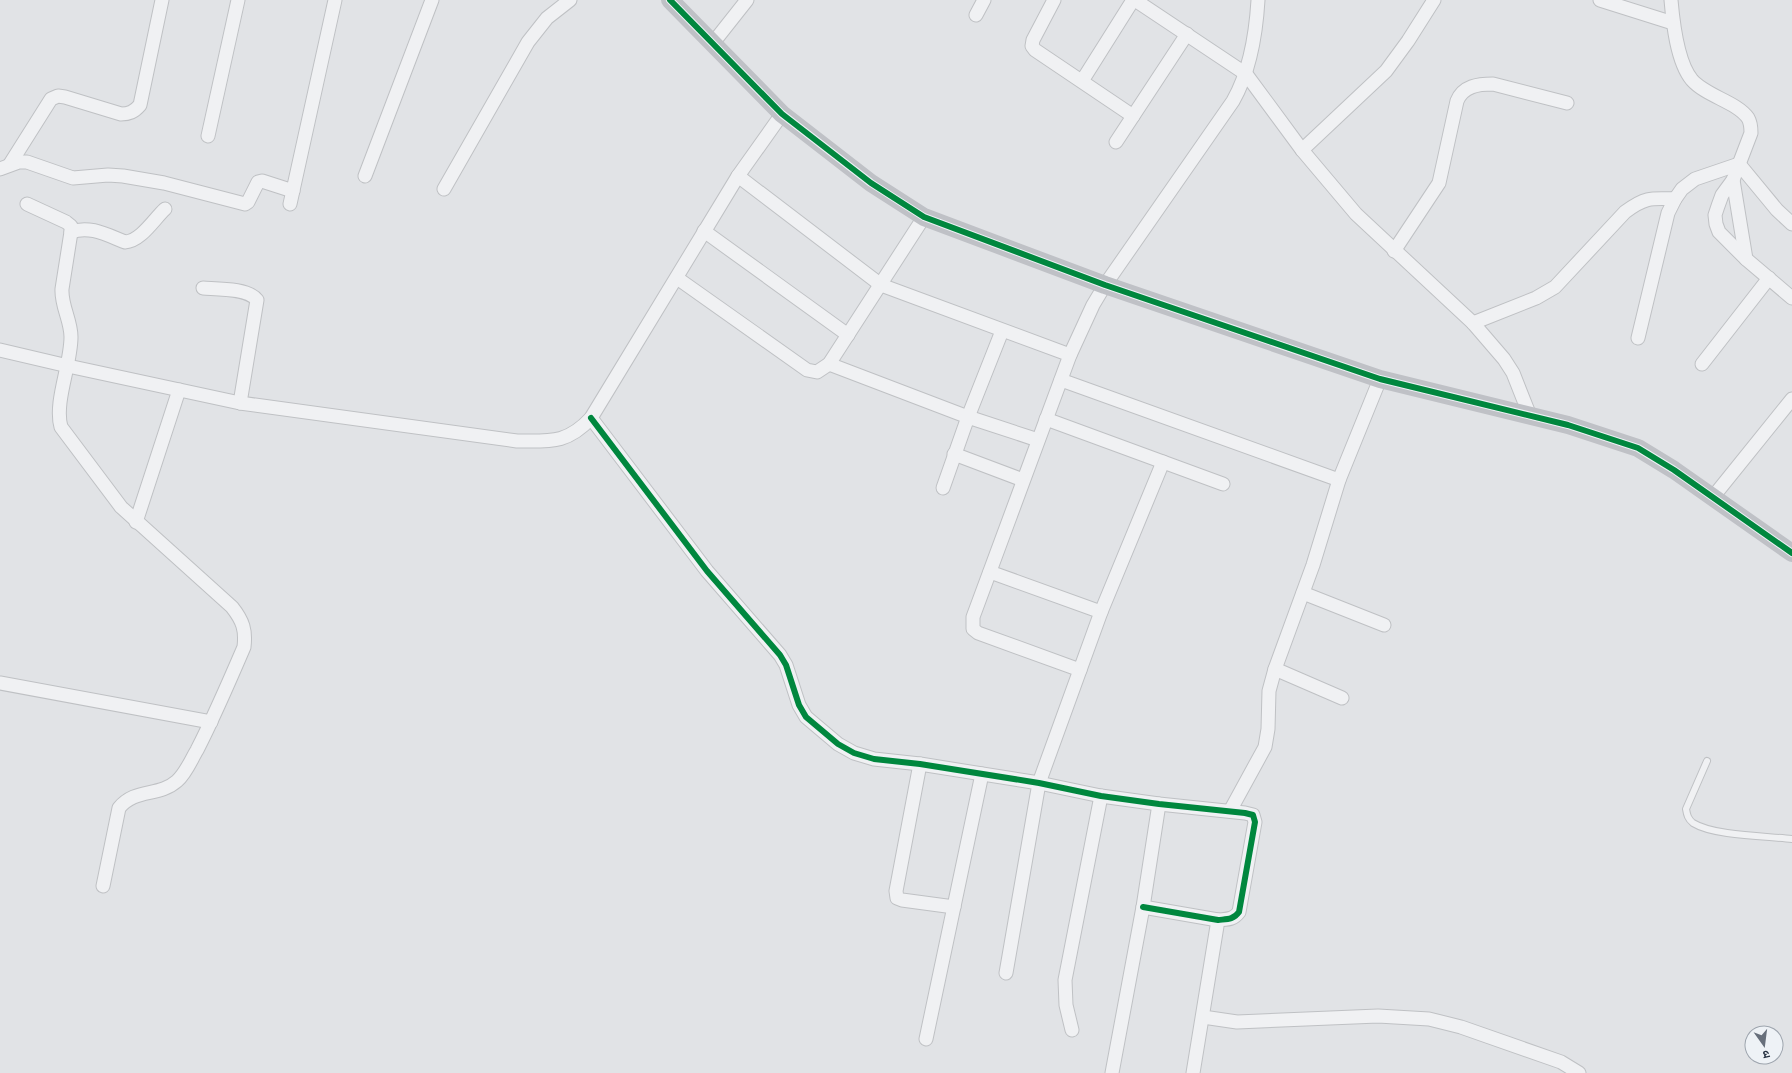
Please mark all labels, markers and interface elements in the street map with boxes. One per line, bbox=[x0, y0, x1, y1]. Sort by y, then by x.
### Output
north arrow bbox=[1744, 1025, 1784, 1065]
text: उ bbox=[1761, 1047, 1771, 1062]

